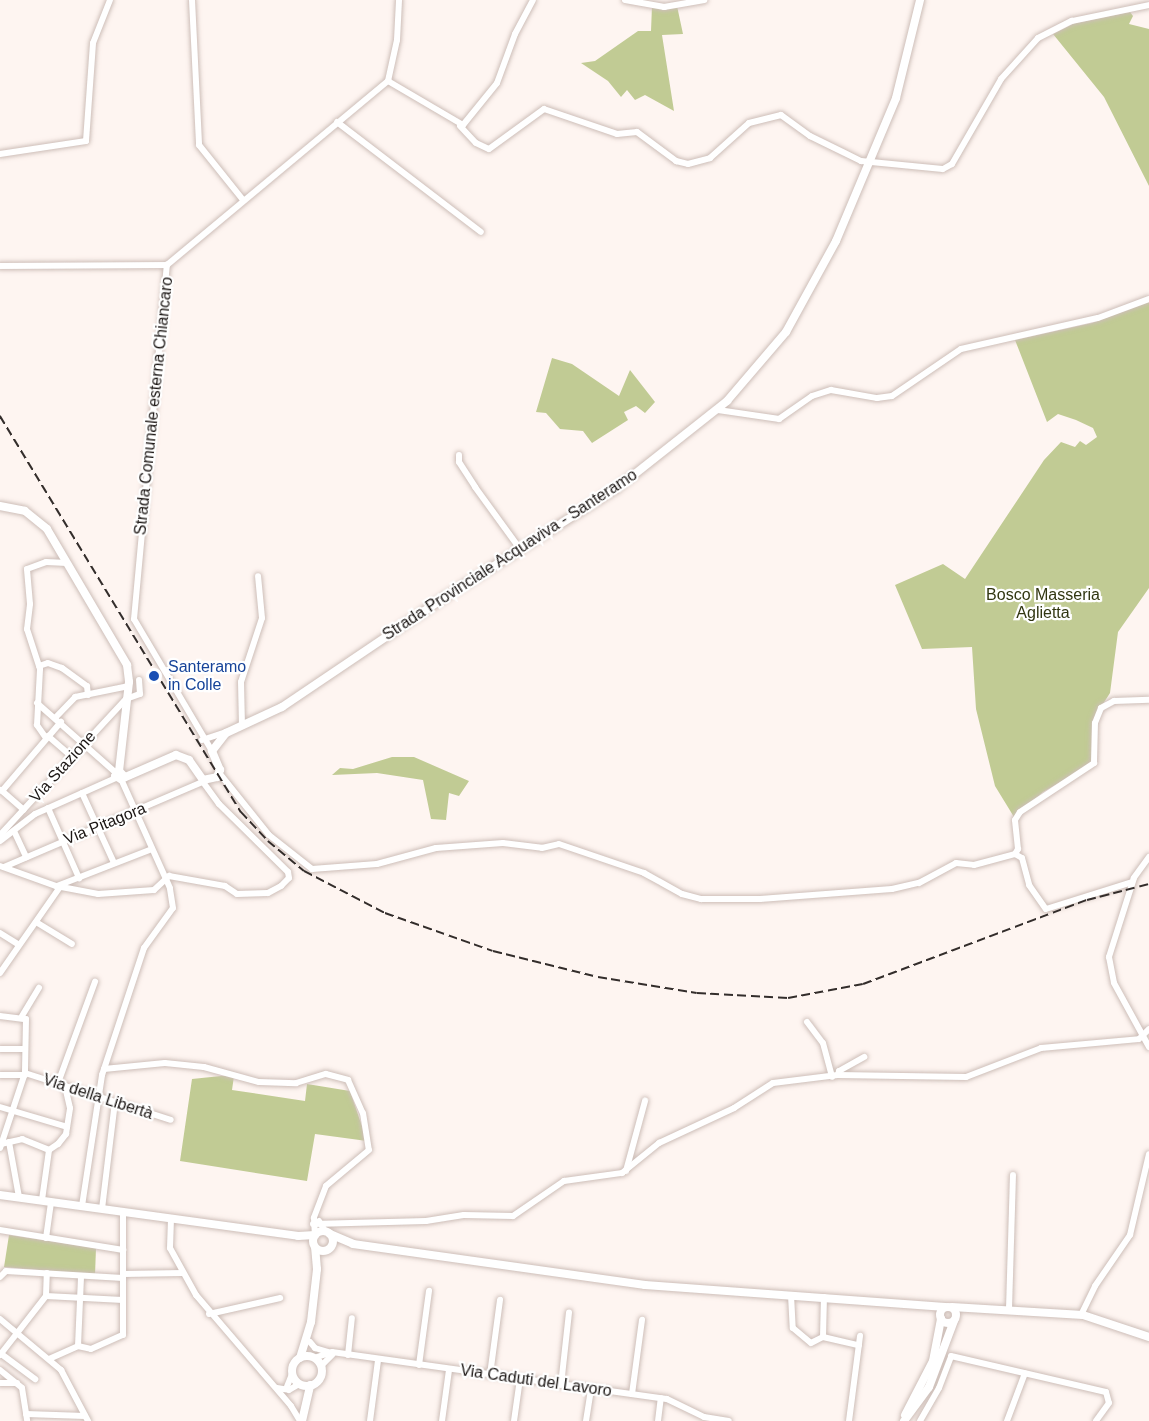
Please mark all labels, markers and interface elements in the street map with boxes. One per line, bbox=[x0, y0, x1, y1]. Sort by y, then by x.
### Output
street label: Strada Comunale esterna Chiancaro bbox=[131, 276, 177, 536]
street label: Strada Provinciale Acquaviva - Santeramo bbox=[379, 465, 641, 645]
park label: Bosco Masseria Aglietta bbox=[986, 585, 1100, 623]
place label: Santeramo in Colle bbox=[168, 657, 246, 695]
marker: Santeramo in Colle bbox=[145, 667, 163, 685]
street label: Via Stazione bbox=[26, 727, 100, 807]
street label: Via Pitagora bbox=[61, 799, 149, 849]
street label: Via della Libertà bbox=[41, 1070, 155, 1124]
street label: Via Caduti del Lavoro bbox=[459, 1361, 613, 1401]

